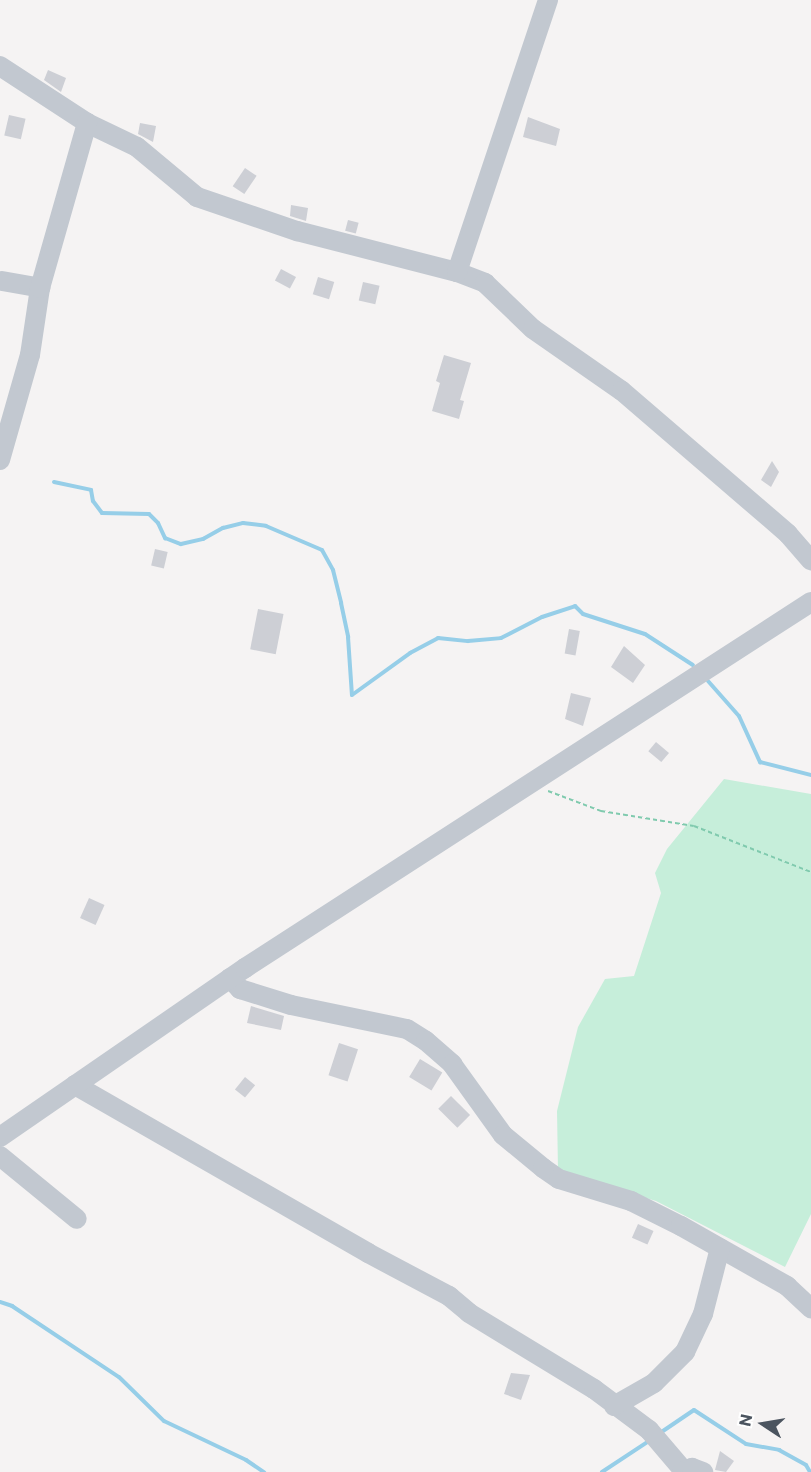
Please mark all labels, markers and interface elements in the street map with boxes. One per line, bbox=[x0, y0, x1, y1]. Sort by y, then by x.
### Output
north arrow bbox=[733, 1394, 793, 1454]
text: N bbox=[734, 1412, 755, 1428]

